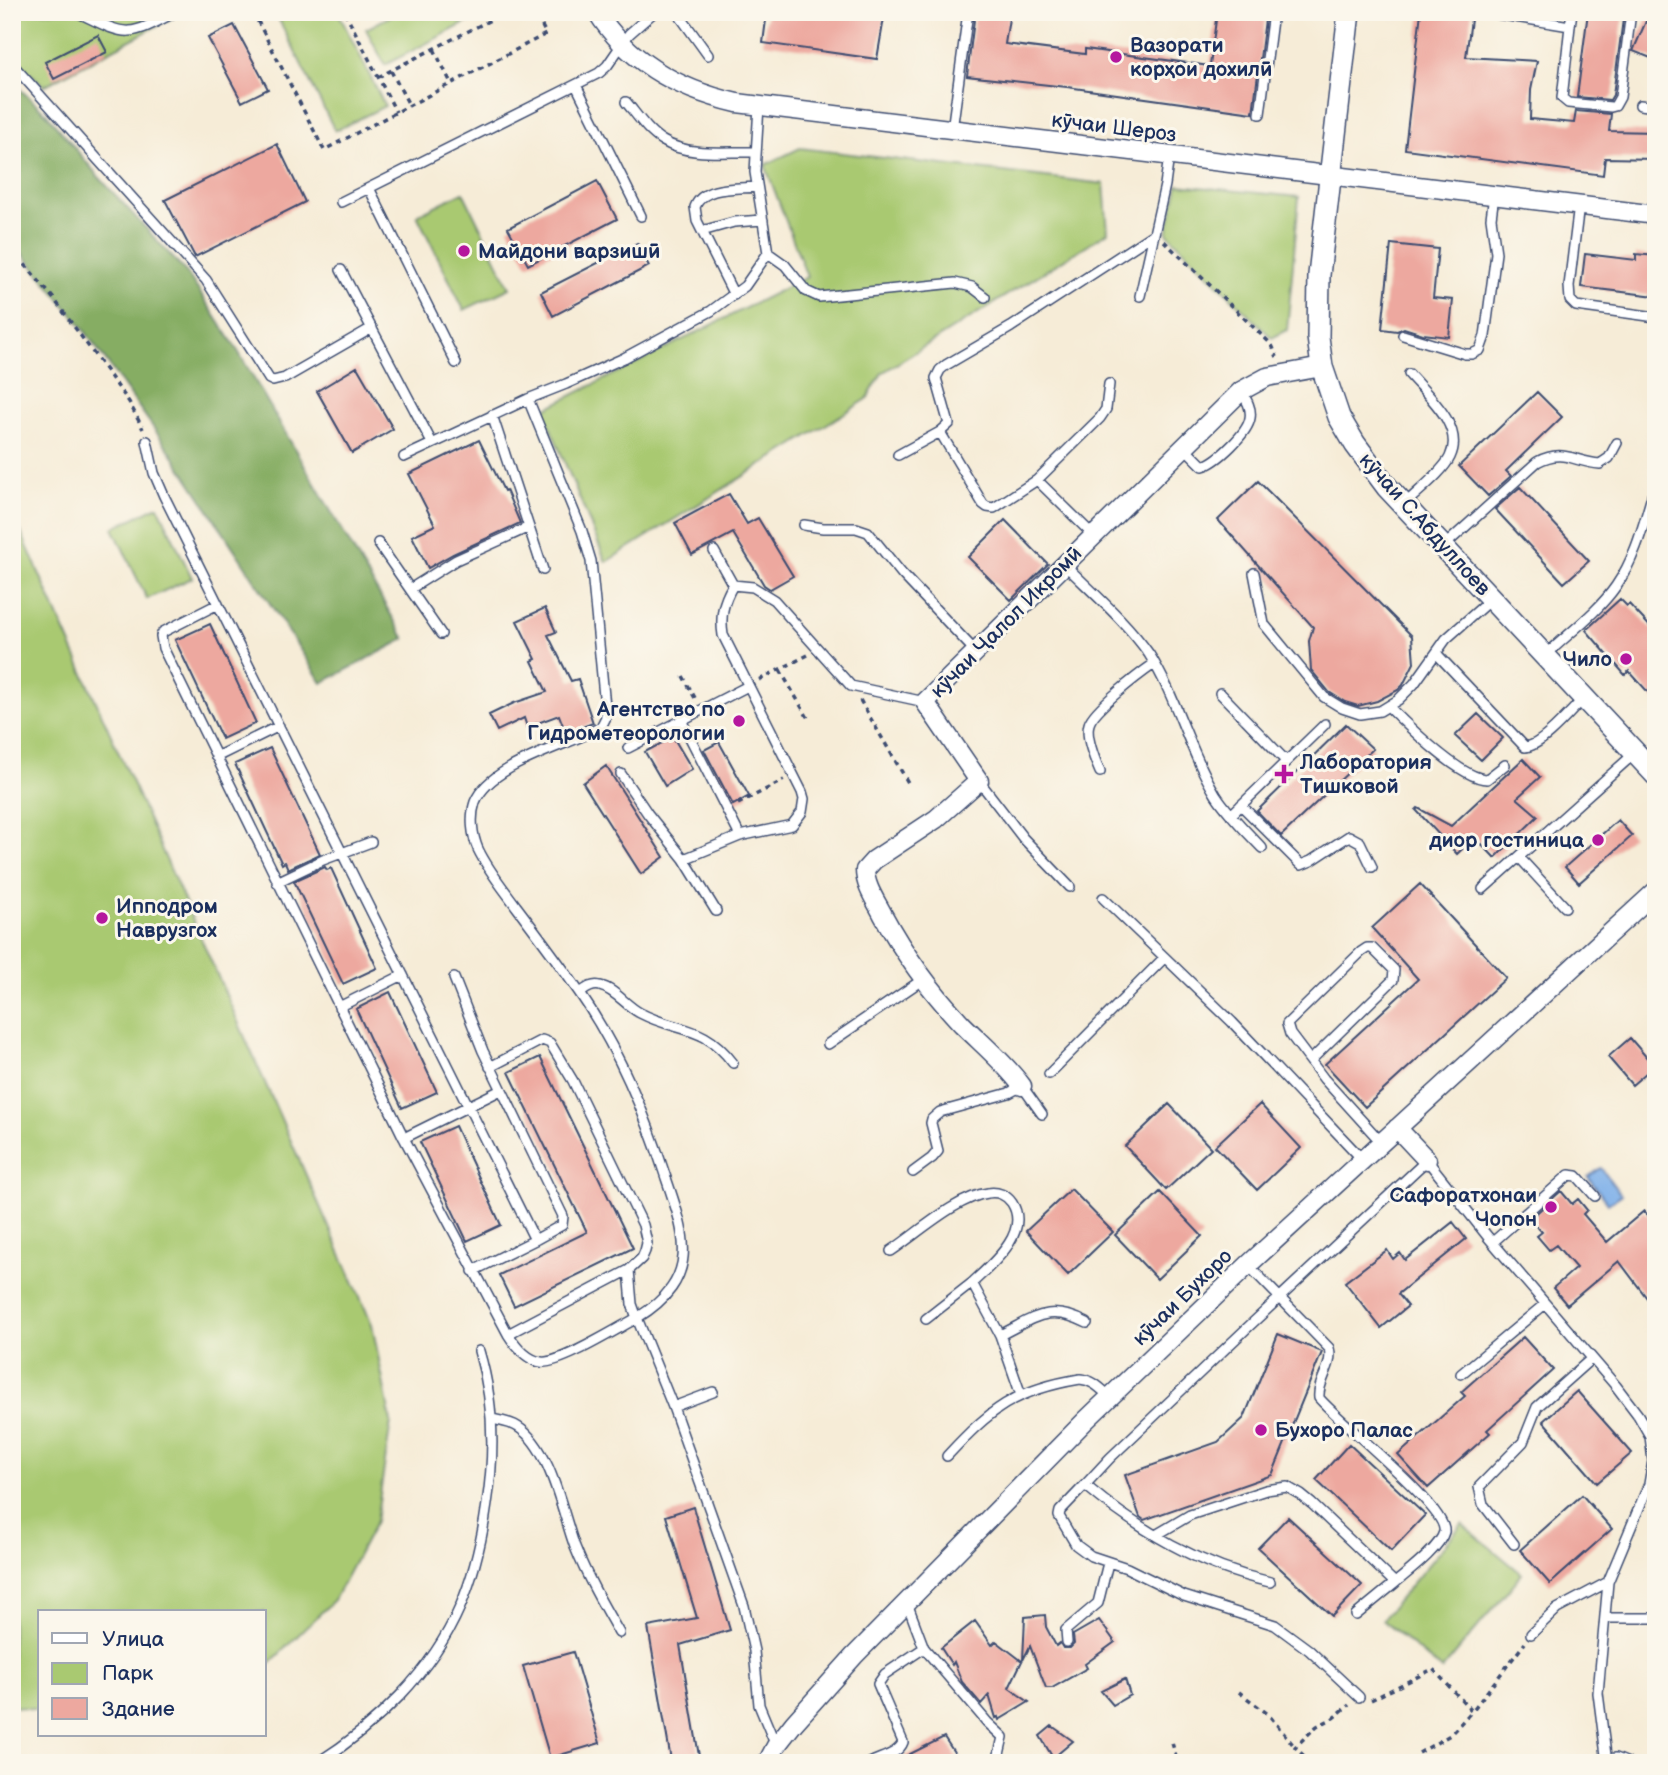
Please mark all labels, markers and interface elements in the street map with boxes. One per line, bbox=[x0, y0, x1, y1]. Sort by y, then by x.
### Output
place label: Вазорати корҳои дохилӣ bbox=[1130, 33, 1272, 82]
marker: Вазорати корҳои дохилӣ bbox=[1108, 49, 1124, 65]
street label: кӯчаи Шероз bbox=[1050, 107, 1178, 148]
place label: Майдони варзишӣ bbox=[478, 239, 660, 264]
marker: Майдони варзишӣ bbox=[456, 243, 472, 259]
street label: кӯчаи С.Абдуллоев bbox=[1354, 448, 1495, 601]
street label: кӯчаи Ҷалол Икромӣ bbox=[925, 541, 1087, 703]
place label: Чило bbox=[1563, 647, 1612, 672]
marker: Чило bbox=[1618, 651, 1634, 667]
place label: Агентство по Гидрометеорологии bbox=[527, 697, 725, 746]
marker: Агентство по Гидрометеорологии bbox=[731, 713, 747, 729]
place label: Лаборатория Тишковой bbox=[1299, 750, 1432, 799]
marker: Лаборатория Тишковой bbox=[1274, 764, 1294, 784]
place label: диор гостиница bbox=[1428, 828, 1585, 853]
marker: диор гостиница bbox=[1590, 832, 1606, 848]
place label: Ипподром Наврузгох bbox=[116, 894, 218, 943]
marker: Ипподром Наврузгох bbox=[94, 910, 110, 926]
place label: Сафоратхонаи Чопон bbox=[1389, 1183, 1537, 1232]
marker: Сафоратхонаи Чопон bbox=[1543, 1199, 1559, 1215]
street label: кӯчаи Бухоро bbox=[1127, 1244, 1237, 1351]
place label: Бухоро Палас bbox=[1275, 1418, 1413, 1443]
marker: Бухоро Палас bbox=[1253, 1422, 1269, 1438]
legend bbox=[38, 1610, 266, 1736]
text: Улица bbox=[102, 1627, 165, 1652]
text: Парк bbox=[102, 1661, 153, 1686]
text: Здание bbox=[102, 1697, 175, 1722]

